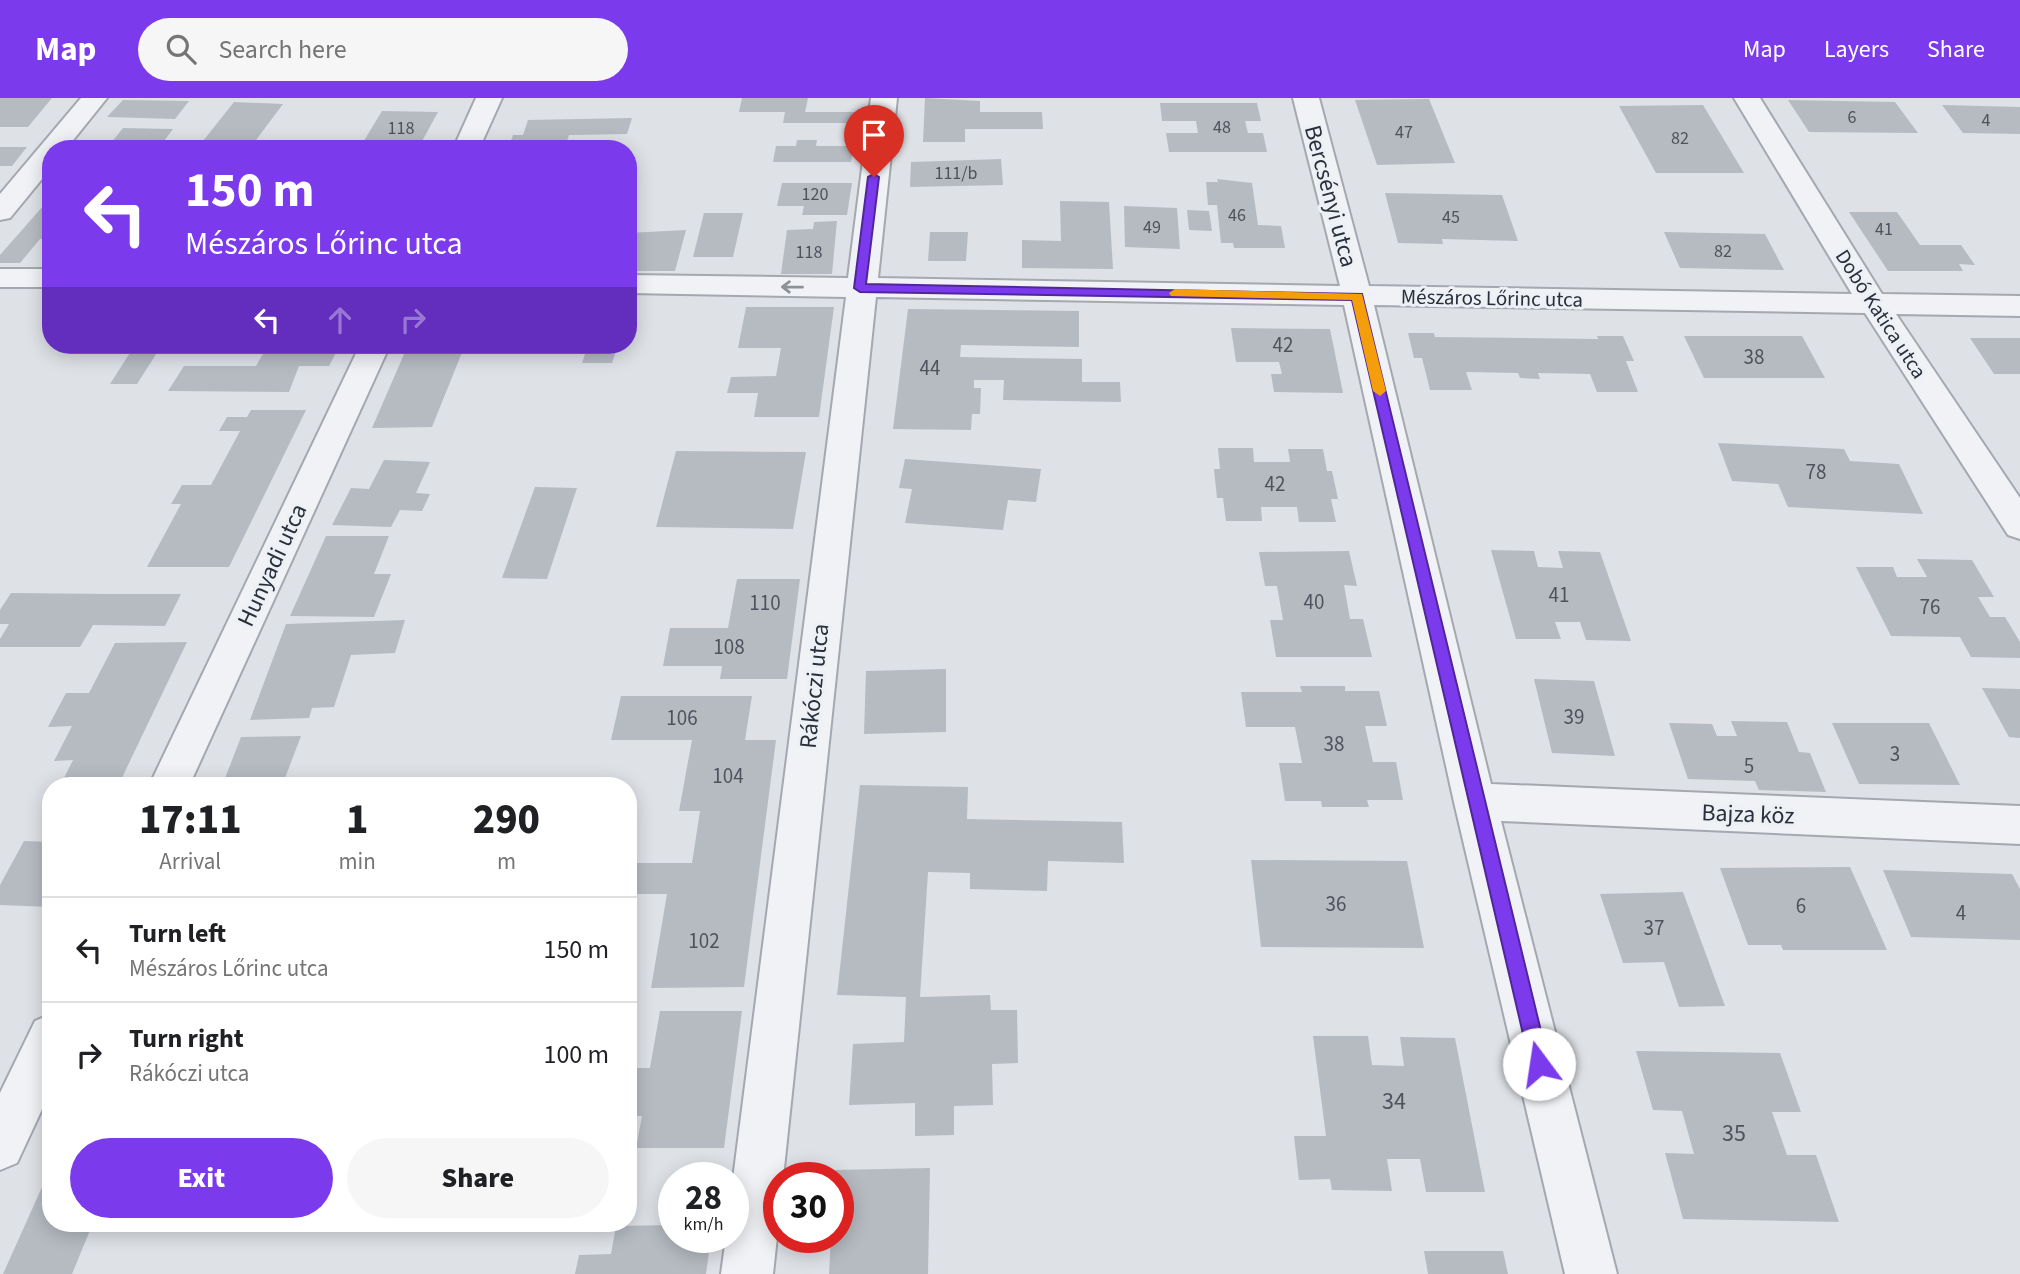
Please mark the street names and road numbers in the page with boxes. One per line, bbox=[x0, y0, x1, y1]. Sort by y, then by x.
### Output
street label: Bercsényi utca bbox=[1295, 121, 1366, 271]
street label: Dobó Katica utca bbox=[1828, 244, 1934, 384]
street label: Mészáros Lőrinc utca bbox=[1401, 281, 1583, 315]
street label: Hunyadi utca bbox=[229, 498, 316, 633]
street label: Rákóczi utca bbox=[791, 622, 838, 750]
street label: Bajza köz bbox=[1701, 795, 1795, 834]

